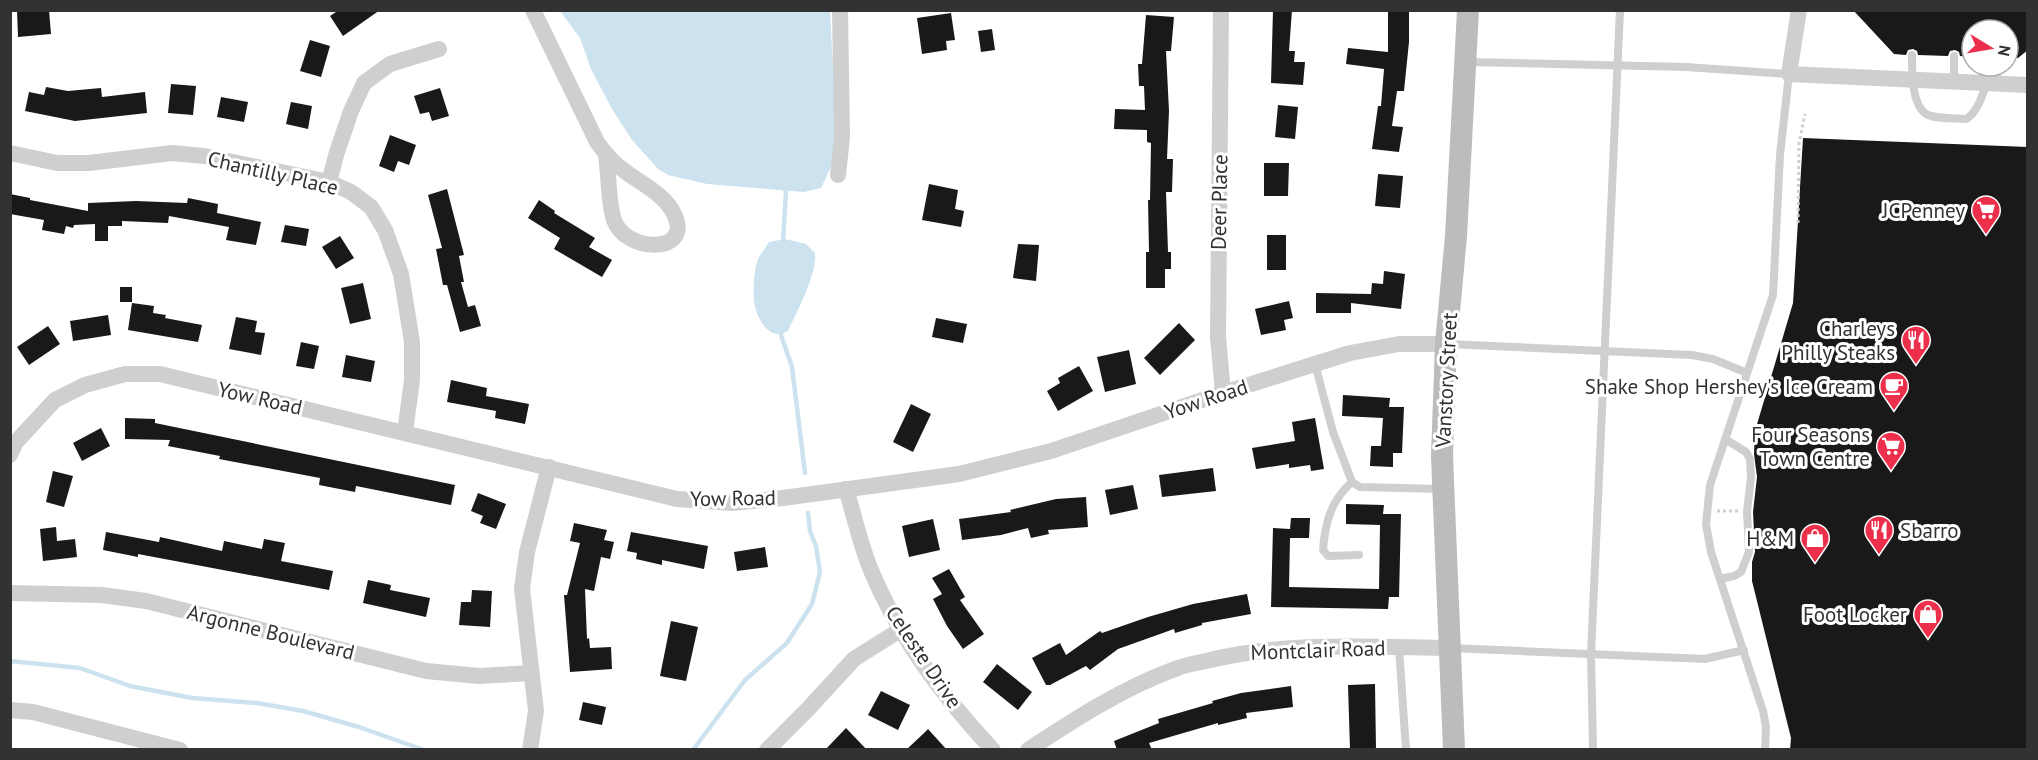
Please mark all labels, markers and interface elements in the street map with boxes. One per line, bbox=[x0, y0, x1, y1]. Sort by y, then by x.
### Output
north arrow bbox=[1960, 18, 2020, 78]
text: N bbox=[1994, 44, 2016, 58]
street label: Chantilly Place bbox=[205, 145, 341, 201]
street label: Deer Place bbox=[1205, 154, 1233, 250]
supermarket icon: JCPenney bbox=[1970, 194, 2002, 236]
place label: JCPenney bbox=[1881, 197, 1965, 224]
street label: Vanstory Street bbox=[1429, 312, 1463, 449]
place label: Charleys Philly Steaks bbox=[1781, 315, 1895, 366]
restaurant icon: Charleys Philly Steaks bbox=[1900, 324, 1932, 366]
cafe icon: Shake Shop Hershey's Ice Cream bbox=[1878, 370, 1910, 412]
street label: Yow Road bbox=[1161, 373, 1251, 425]
place label: Shake Shop Hershey's Ice Cream bbox=[1585, 373, 1873, 400]
street label: Yow Road bbox=[215, 375, 305, 421]
place label: Four Seasons Town Centre bbox=[1751, 421, 1870, 472]
supermarket icon: Four Seasons Town Centre bbox=[1875, 430, 1907, 472]
street label: Yow Road bbox=[690, 484, 776, 512]
restaurant icon: Sbarro bbox=[1863, 514, 1895, 556]
place label: Sbarro bbox=[1900, 517, 1958, 544]
shop icon: H&M bbox=[1799, 522, 1831, 564]
place label: H&M bbox=[1746, 525, 1794, 552]
street label: Argonne Boulevard bbox=[185, 598, 357, 666]
shop icon: Foot Locker bbox=[1912, 598, 1944, 640]
street label: Celeste Drive bbox=[880, 601, 968, 713]
place label: Foot Locker bbox=[1803, 601, 1907, 628]
street label: Montclair Road bbox=[1250, 634, 1386, 666]

